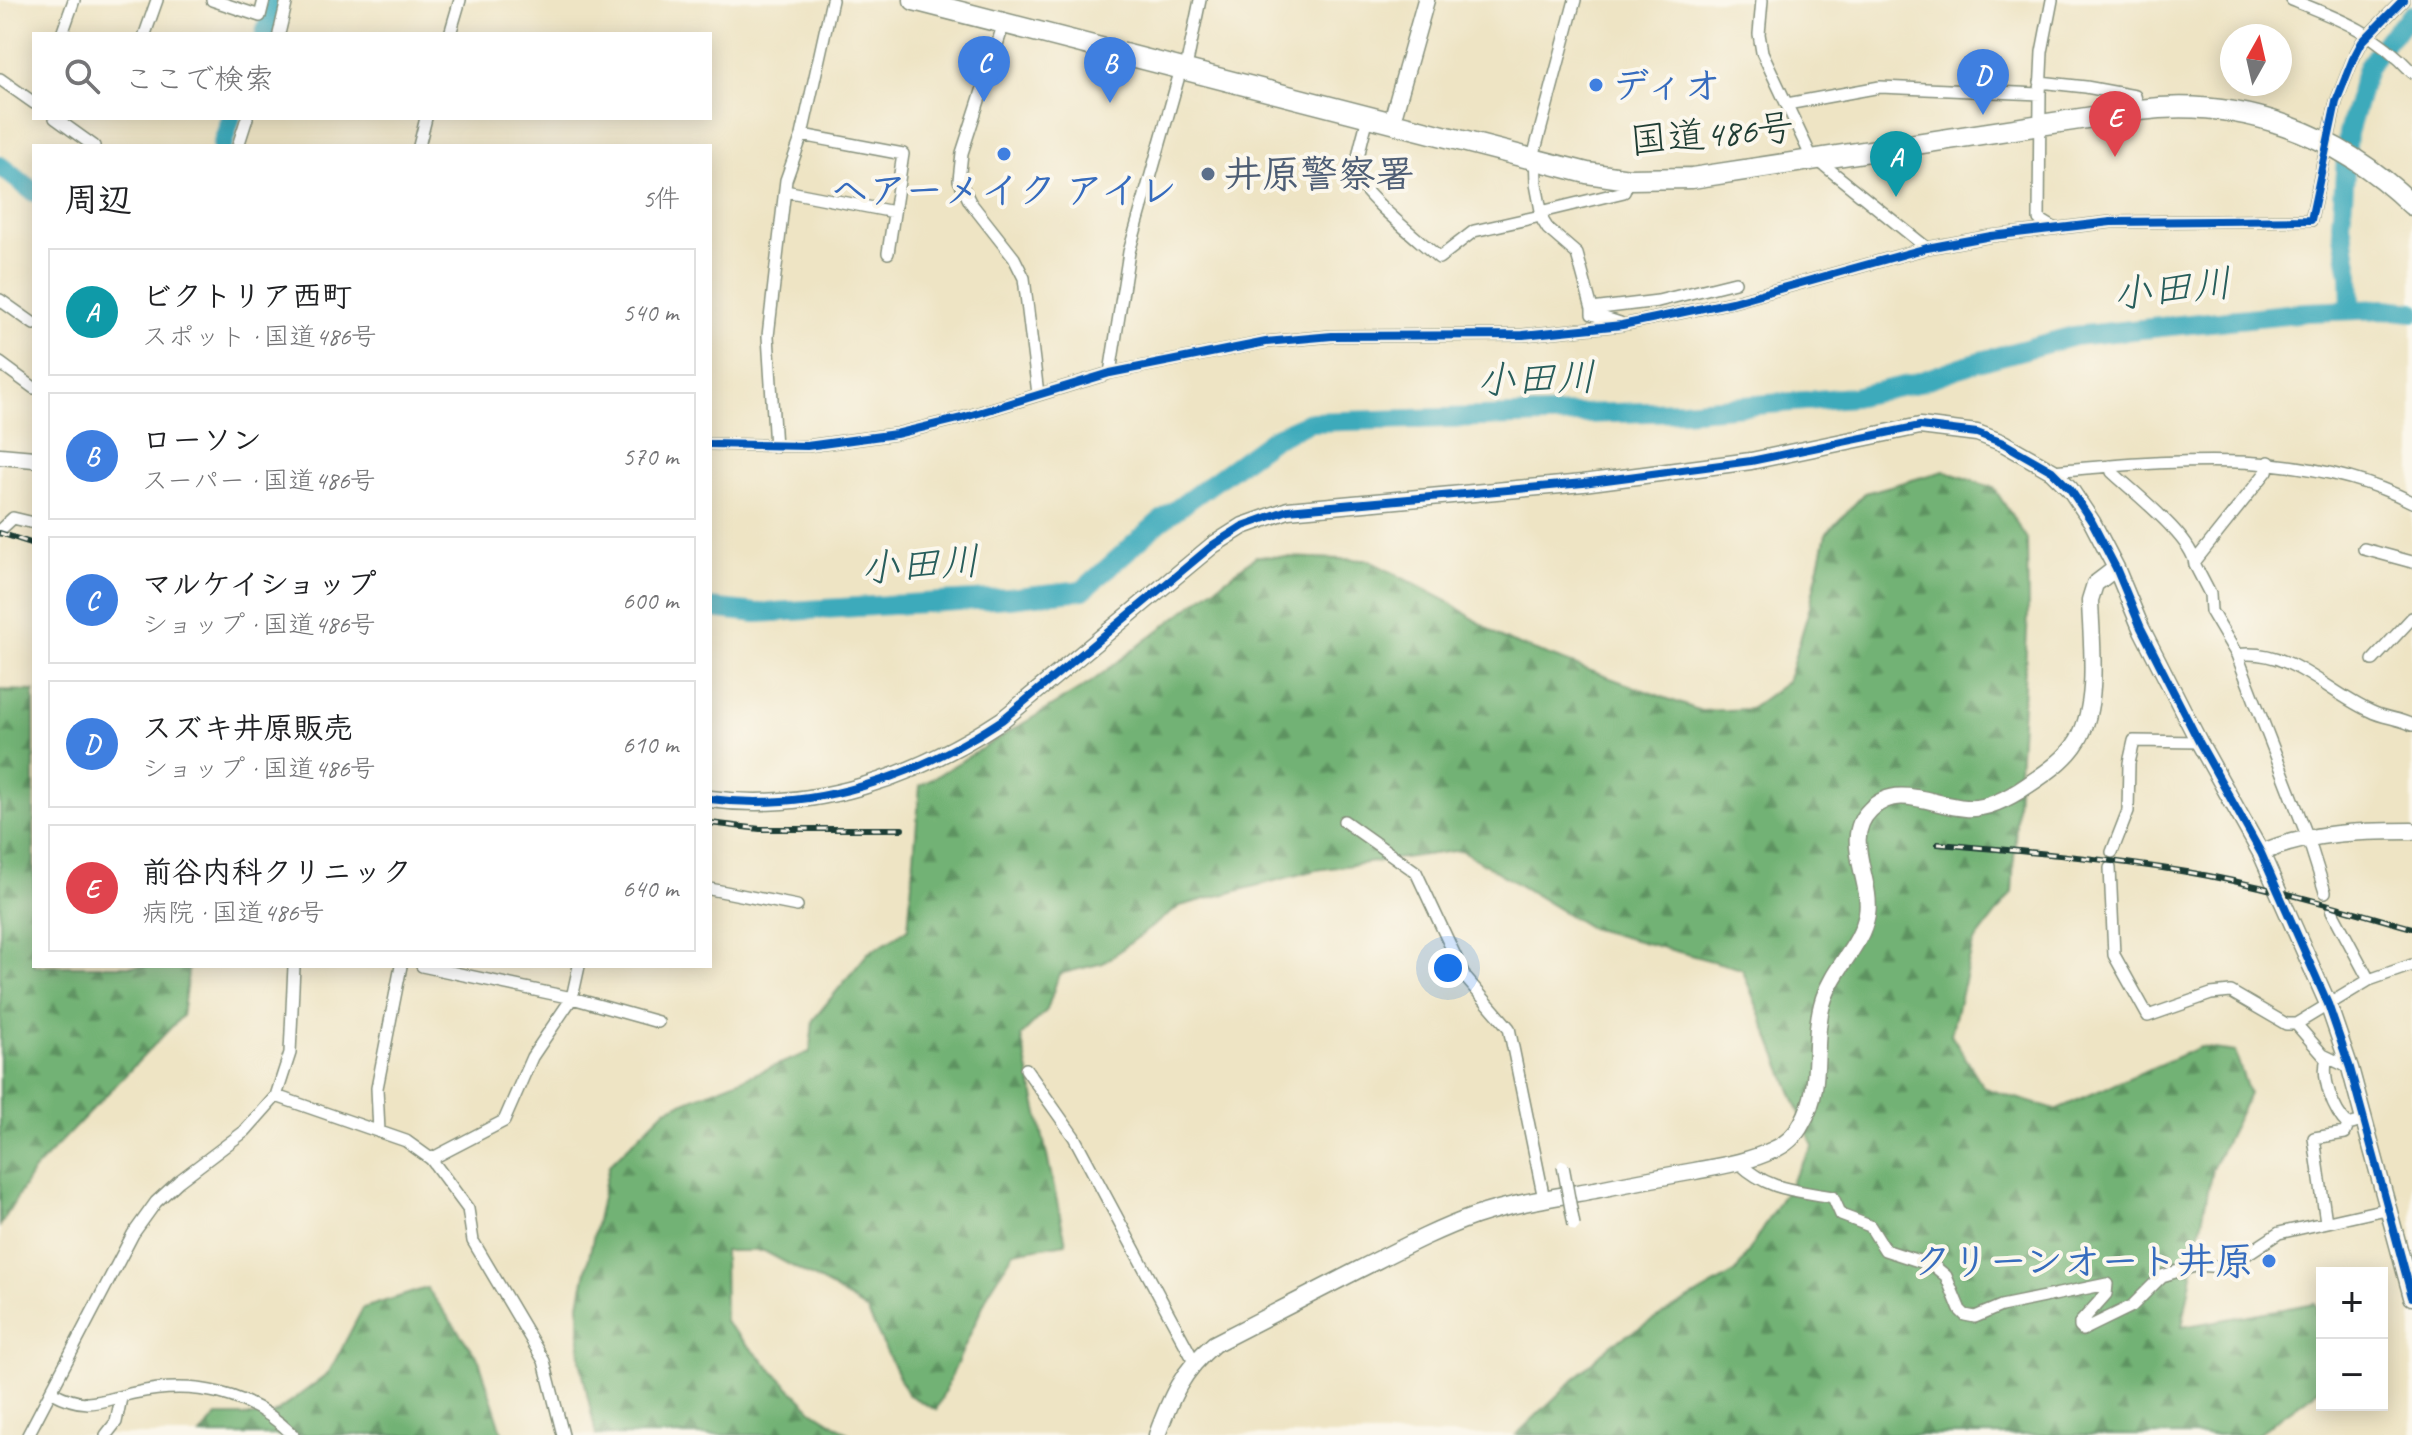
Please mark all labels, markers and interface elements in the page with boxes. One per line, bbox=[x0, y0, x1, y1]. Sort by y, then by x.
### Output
north arrow bbox=[2220, 24, 2292, 96]
search box bbox=[32, 32, 712, 120]
pin: C bbox=[958, 36, 1010, 102]
pin: B bbox=[1084, 37, 1136, 103]
pin: D bbox=[1957, 49, 2009, 115]
icon: search bbox=[60, 54, 104, 98]
text: ここで検索 bbox=[124, 60, 274, 98]
place label: ディオ bbox=[1612, 62, 1721, 109]
marker: ディオ bbox=[1587, 76, 1605, 94]
pin: E bbox=[2089, 91, 2141, 157]
street label: 国道486号 bbox=[1628, 103, 1796, 165]
pin: A bbox=[1870, 131, 1922, 197]
marker: ヘアーメイク アイレ bbox=[995, 145, 1013, 163]
place label: 井原警察署 bbox=[1224, 151, 1414, 198]
marker: 井原警察署 bbox=[1199, 165, 1217, 183]
place label: ヘアーメイク アイレ bbox=[831, 167, 1177, 214]
text: 周辺 bbox=[64, 178, 132, 221]
text: 5件 bbox=[642, 182, 680, 215]
water label: 小田川 bbox=[2110, 258, 2234, 320]
text: ビクトリア西町 bbox=[142, 277, 352, 315]
text: A bbox=[85, 296, 99, 329]
text: 540 m bbox=[622, 296, 678, 329]
text: スポット · 国道486号 bbox=[142, 320, 377, 353]
water label: 小田川 bbox=[1475, 352, 1597, 406]
text: ローソン bbox=[142, 421, 262, 459]
text: B bbox=[85, 440, 99, 473]
text: 570 m bbox=[622, 440, 678, 473]
text: スーパー · 国道486号 bbox=[142, 464, 376, 497]
water label: 小田川 bbox=[858, 536, 982, 594]
text: マルケイショップ bbox=[142, 565, 377, 603]
text: C bbox=[86, 584, 98, 617]
text: 600 m bbox=[622, 584, 678, 617]
text: ショップ · 国道486号 bbox=[142, 608, 376, 641]
text: スズキ井原販売 bbox=[142, 709, 353, 747]
text: D bbox=[84, 728, 100, 761]
text: 610 m bbox=[622, 728, 678, 761]
text: ショップ · 国道486号 bbox=[142, 752, 376, 785]
text: 前谷内科クリニック bbox=[142, 853, 412, 891]
text: E bbox=[85, 872, 99, 905]
text: 640 m bbox=[622, 872, 678, 905]
text: 病院 · 国道486号 bbox=[142, 896, 325, 929]
your location bbox=[1428, 948, 1468, 988]
place label: クリーンオート井原 bbox=[1913, 1238, 2253, 1285]
marker: クリーンオート井原 bbox=[2260, 1252, 2278, 1270]
map controls bbox=[2316, 1267, 2388, 1411]
button: + bbox=[2316, 1267, 2388, 1339]
button: − bbox=[2316, 1339, 2388, 1411]

